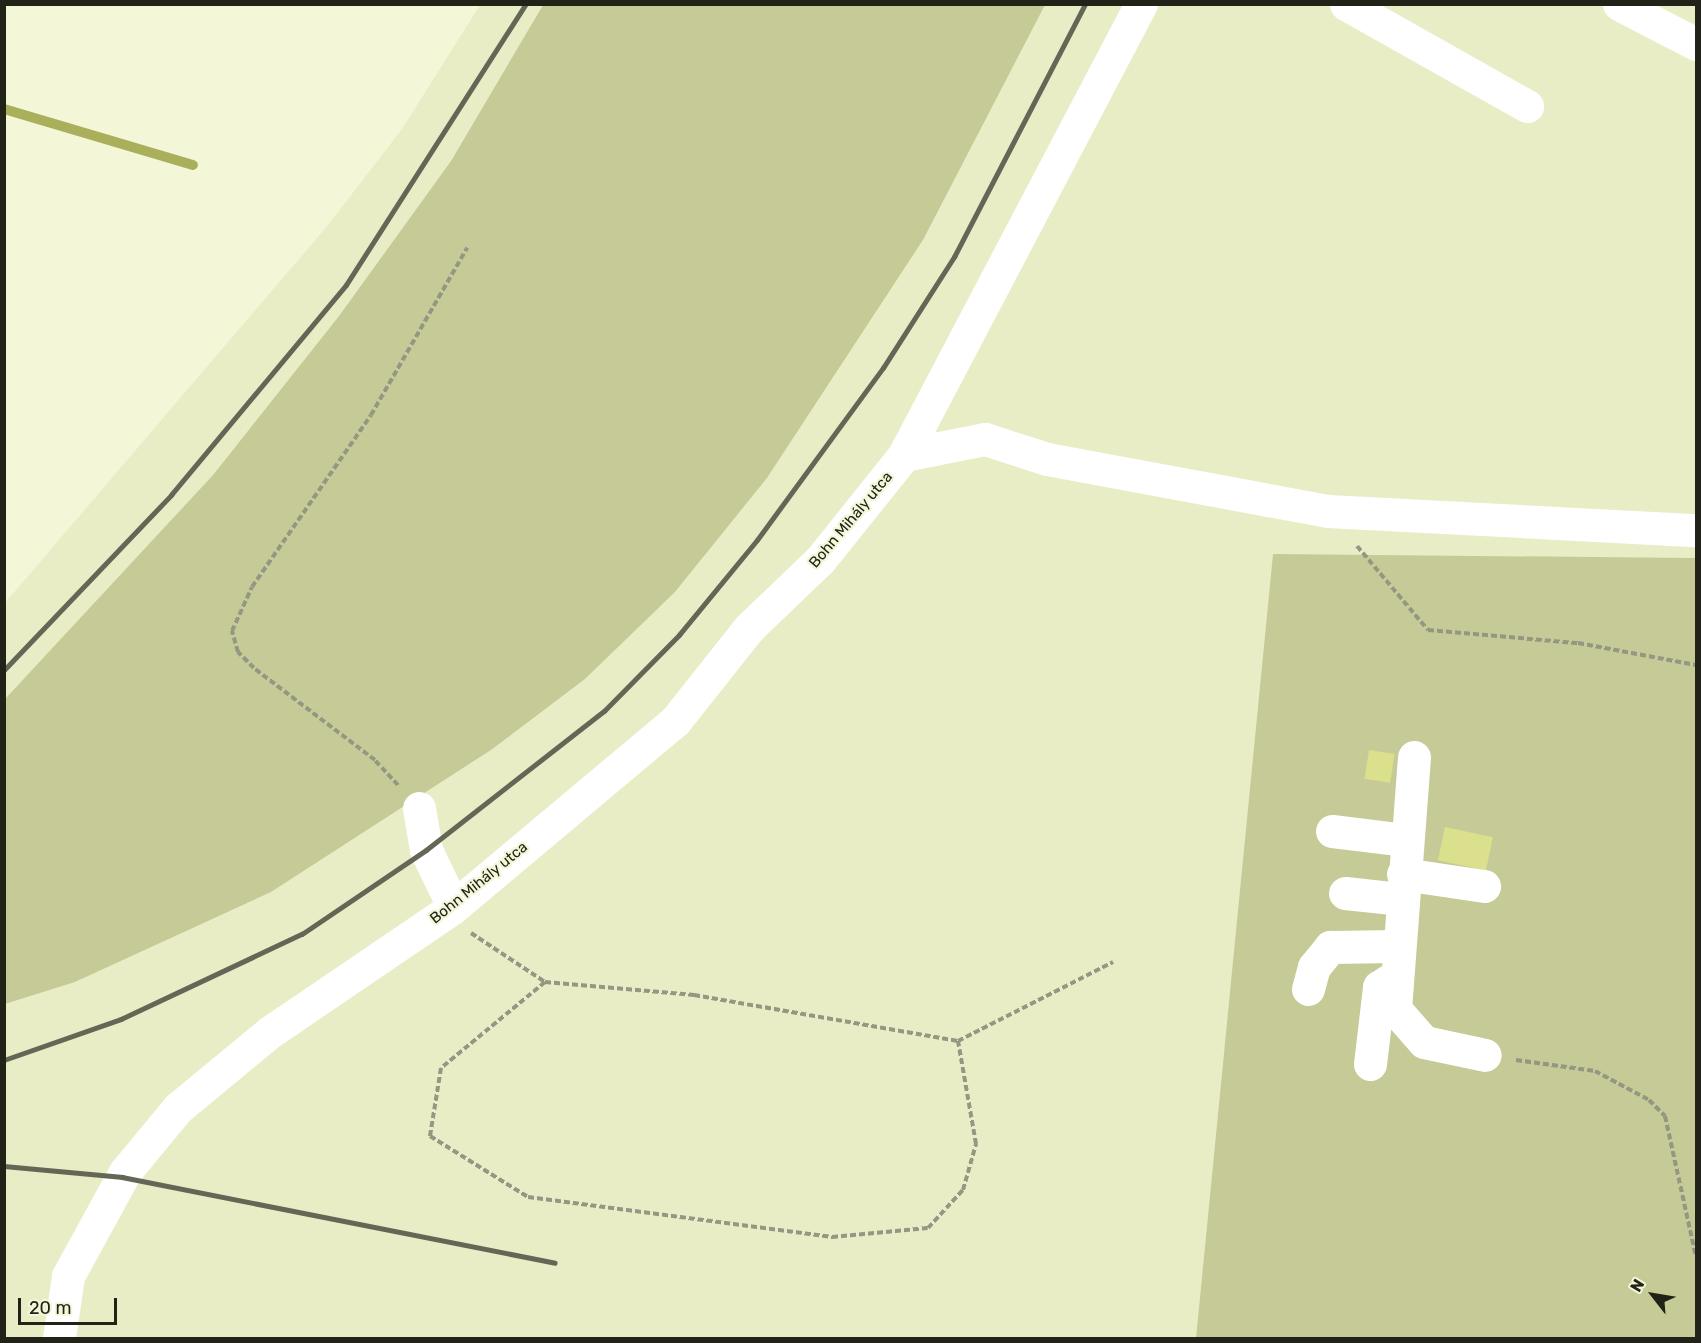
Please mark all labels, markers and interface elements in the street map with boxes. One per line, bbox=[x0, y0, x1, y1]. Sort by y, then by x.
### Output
street label: Bohn Mihály utca bbox=[805, 468, 897, 572]
street label: Bohn Mihály utca bbox=[426, 838, 532, 928]
north arrow bbox=[1623, 1265, 1683, 1325]
text: N bbox=[1626, 1276, 1648, 1295]
scale bar bbox=[21, 1286, 120, 1324]
text: 20 m bbox=[29, 1297, 71, 1319]

